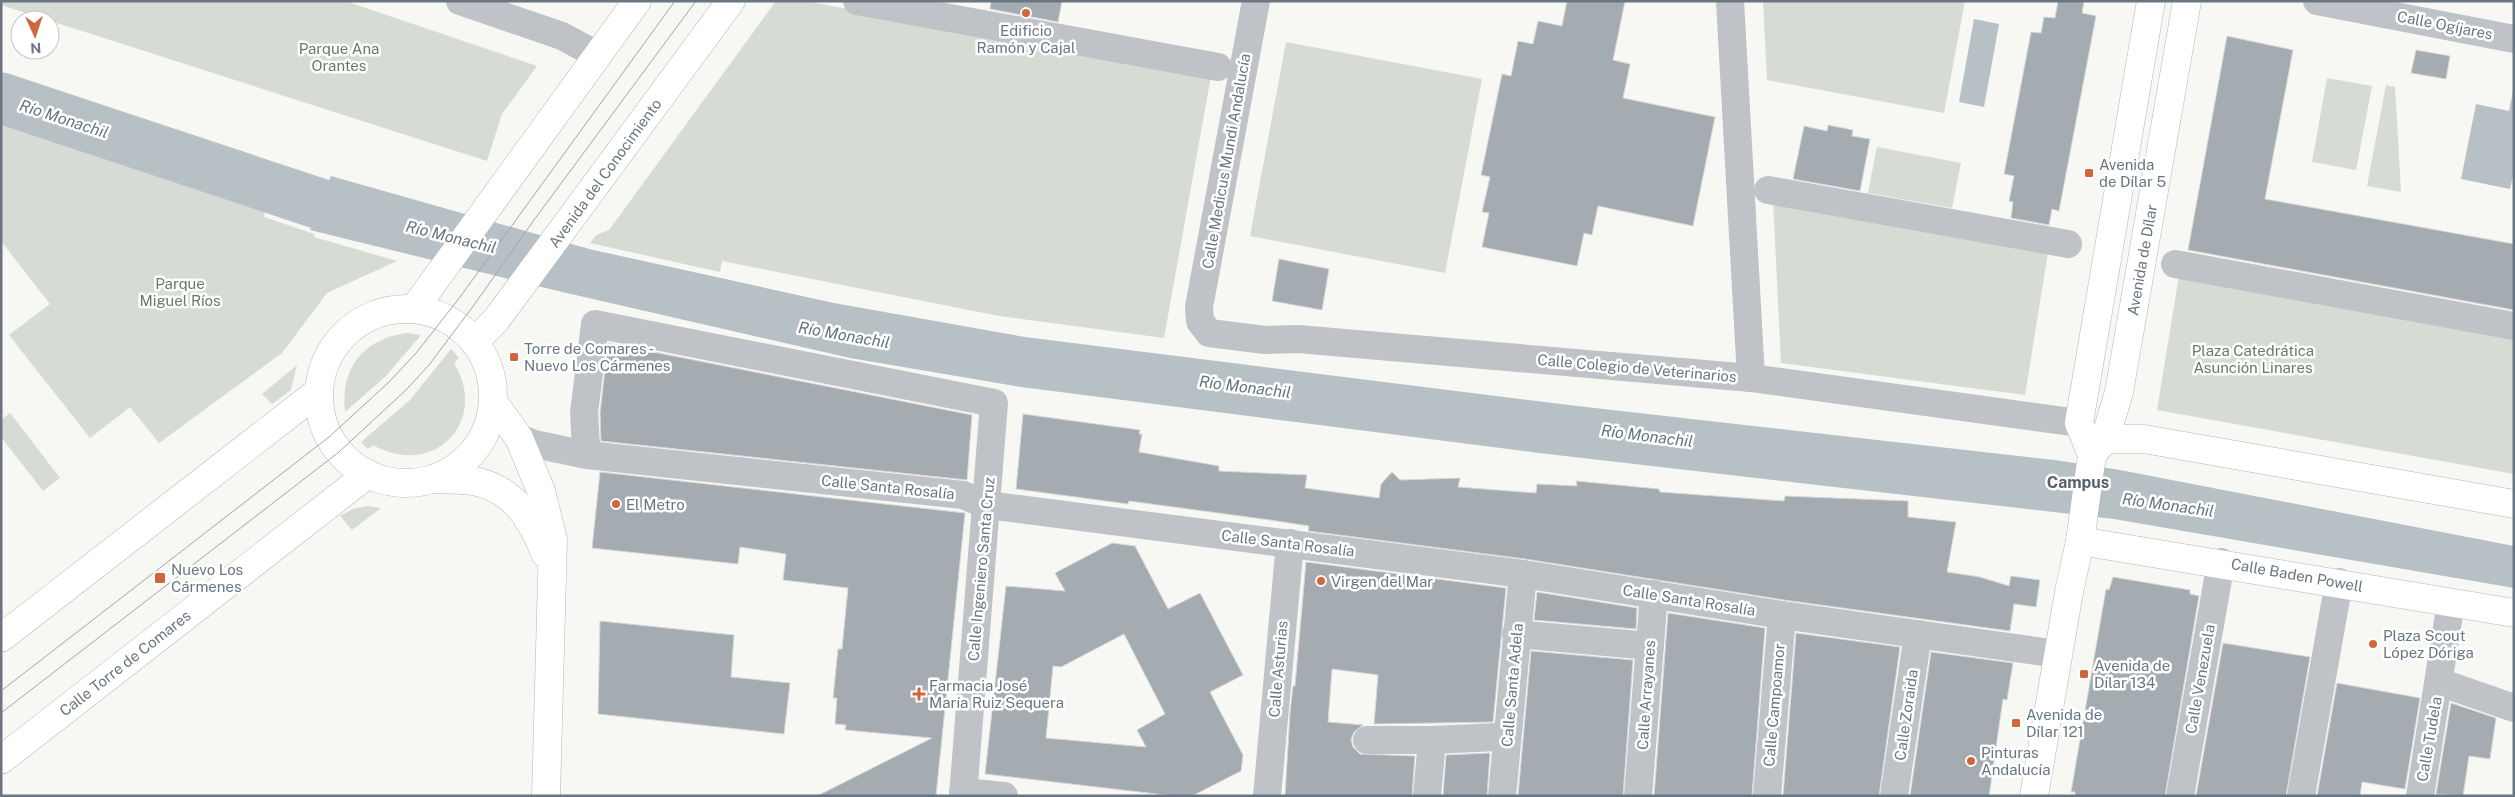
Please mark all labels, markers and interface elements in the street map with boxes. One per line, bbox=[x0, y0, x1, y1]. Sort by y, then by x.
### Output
marker: Edificio Ramón y Cajal bbox=[1020, 7, 1032, 19]
street label: Calle Ogíjares bbox=[2396, 7, 2494, 43]
north arrow bbox=[10, 10, 60, 60]
place label: Edificio Ramón y Cajal bbox=[977, 22, 1075, 56]
text: N bbox=[30, 40, 42, 56]
park label: Parque Ana Orantes bbox=[299, 40, 379, 74]
street label: Calle Medicus Mundi Andalucía bbox=[1199, 52, 1253, 270]
street label: Avenida del Conocimiento bbox=[545, 95, 665, 251]
water label: Río Monachil bbox=[17, 96, 111, 142]
place label: Avenida de Dílar 5 bbox=[2099, 156, 2166, 190]
marker: Avenida de Dílar 5 bbox=[2083, 167, 2095, 179]
street label: Avenida de Dílar bbox=[2124, 203, 2160, 317]
water label: Río Monachil bbox=[404, 217, 498, 257]
park label: Parque Miguel Ríos bbox=[139, 275, 221, 309]
water label: Río Monachil bbox=[797, 318, 891, 352]
place label: Torre de Comares - Nuevo Los Cármenes bbox=[524, 340, 670, 374]
park label: Plaza Catedrática Asunción Linares bbox=[2192, 342, 2314, 376]
marker: Torre de Comares - Nuevo Los Cármenes bbox=[508, 351, 520, 363]
street label: Calle Colegio de Veterinarios bbox=[1537, 351, 1737, 385]
water label: Río Monachil bbox=[1198, 372, 1292, 402]
water label: Río Monachil bbox=[1600, 421, 1694, 451]
street label: Calle Santa Rosalía bbox=[820, 472, 956, 502]
district label: Campus bbox=[2047, 473, 2109, 492]
street label: Calle Ingeniero Santa Cruz bbox=[964, 476, 998, 662]
water label: Río Monachil bbox=[2121, 489, 2215, 521]
place label: El Metro bbox=[626, 496, 685, 513]
marker: El Metro bbox=[610, 498, 622, 510]
street label: Calle Santa Rosalía bbox=[1220, 526, 1356, 560]
street label: Calle Baden Powell bbox=[2230, 555, 2364, 595]
place label: Nuevo Los Cármenes bbox=[171, 561, 243, 595]
marker: Nuevo Los Cármenes bbox=[153, 571, 167, 585]
place label: Virgen del Mar bbox=[1331, 573, 1433, 590]
marker: Virgen del Mar bbox=[1315, 575, 1327, 587]
street label: Calle Santa Rosalía bbox=[1621, 581, 1757, 619]
street label: Calle Torre de Comares bbox=[56, 607, 194, 719]
street label: Calle Asturias bbox=[1265, 620, 1291, 718]
street label: Calle Santa Adela bbox=[1498, 622, 1526, 748]
street label: Calle Venezuela bbox=[2182, 623, 2218, 735]
place label: Plaza Scout López Dóriga bbox=[2383, 627, 2474, 661]
marker: Plaza Scout López Dóriga bbox=[2367, 638, 2379, 650]
street label: Calle Arrayanes bbox=[1634, 640, 1658, 750]
street label: Calle Campoamor bbox=[1760, 643, 1788, 767]
place label: Avenida de Dílar 134 bbox=[2094, 657, 2170, 691]
street label: Calle Zoraida bbox=[1891, 668, 1921, 762]
marker: Avenida de Dílar 134 bbox=[2078, 668, 2090, 680]
place label: Farmacia José María Ruiz Sequera bbox=[929, 677, 1064, 711]
marker: Farmacia José María Ruiz Sequera bbox=[913, 688, 925, 700]
street label: Calle Tudela bbox=[2413, 695, 2445, 783]
place label: Avenida de Dílar 121 bbox=[2026, 706, 2102, 740]
marker: Avenida de Dílar 121 bbox=[2010, 717, 2022, 729]
place label: Pinturas Andalucía bbox=[1981, 744, 2051, 778]
marker: Pinturas Andalucía bbox=[1965, 755, 1977, 767]

